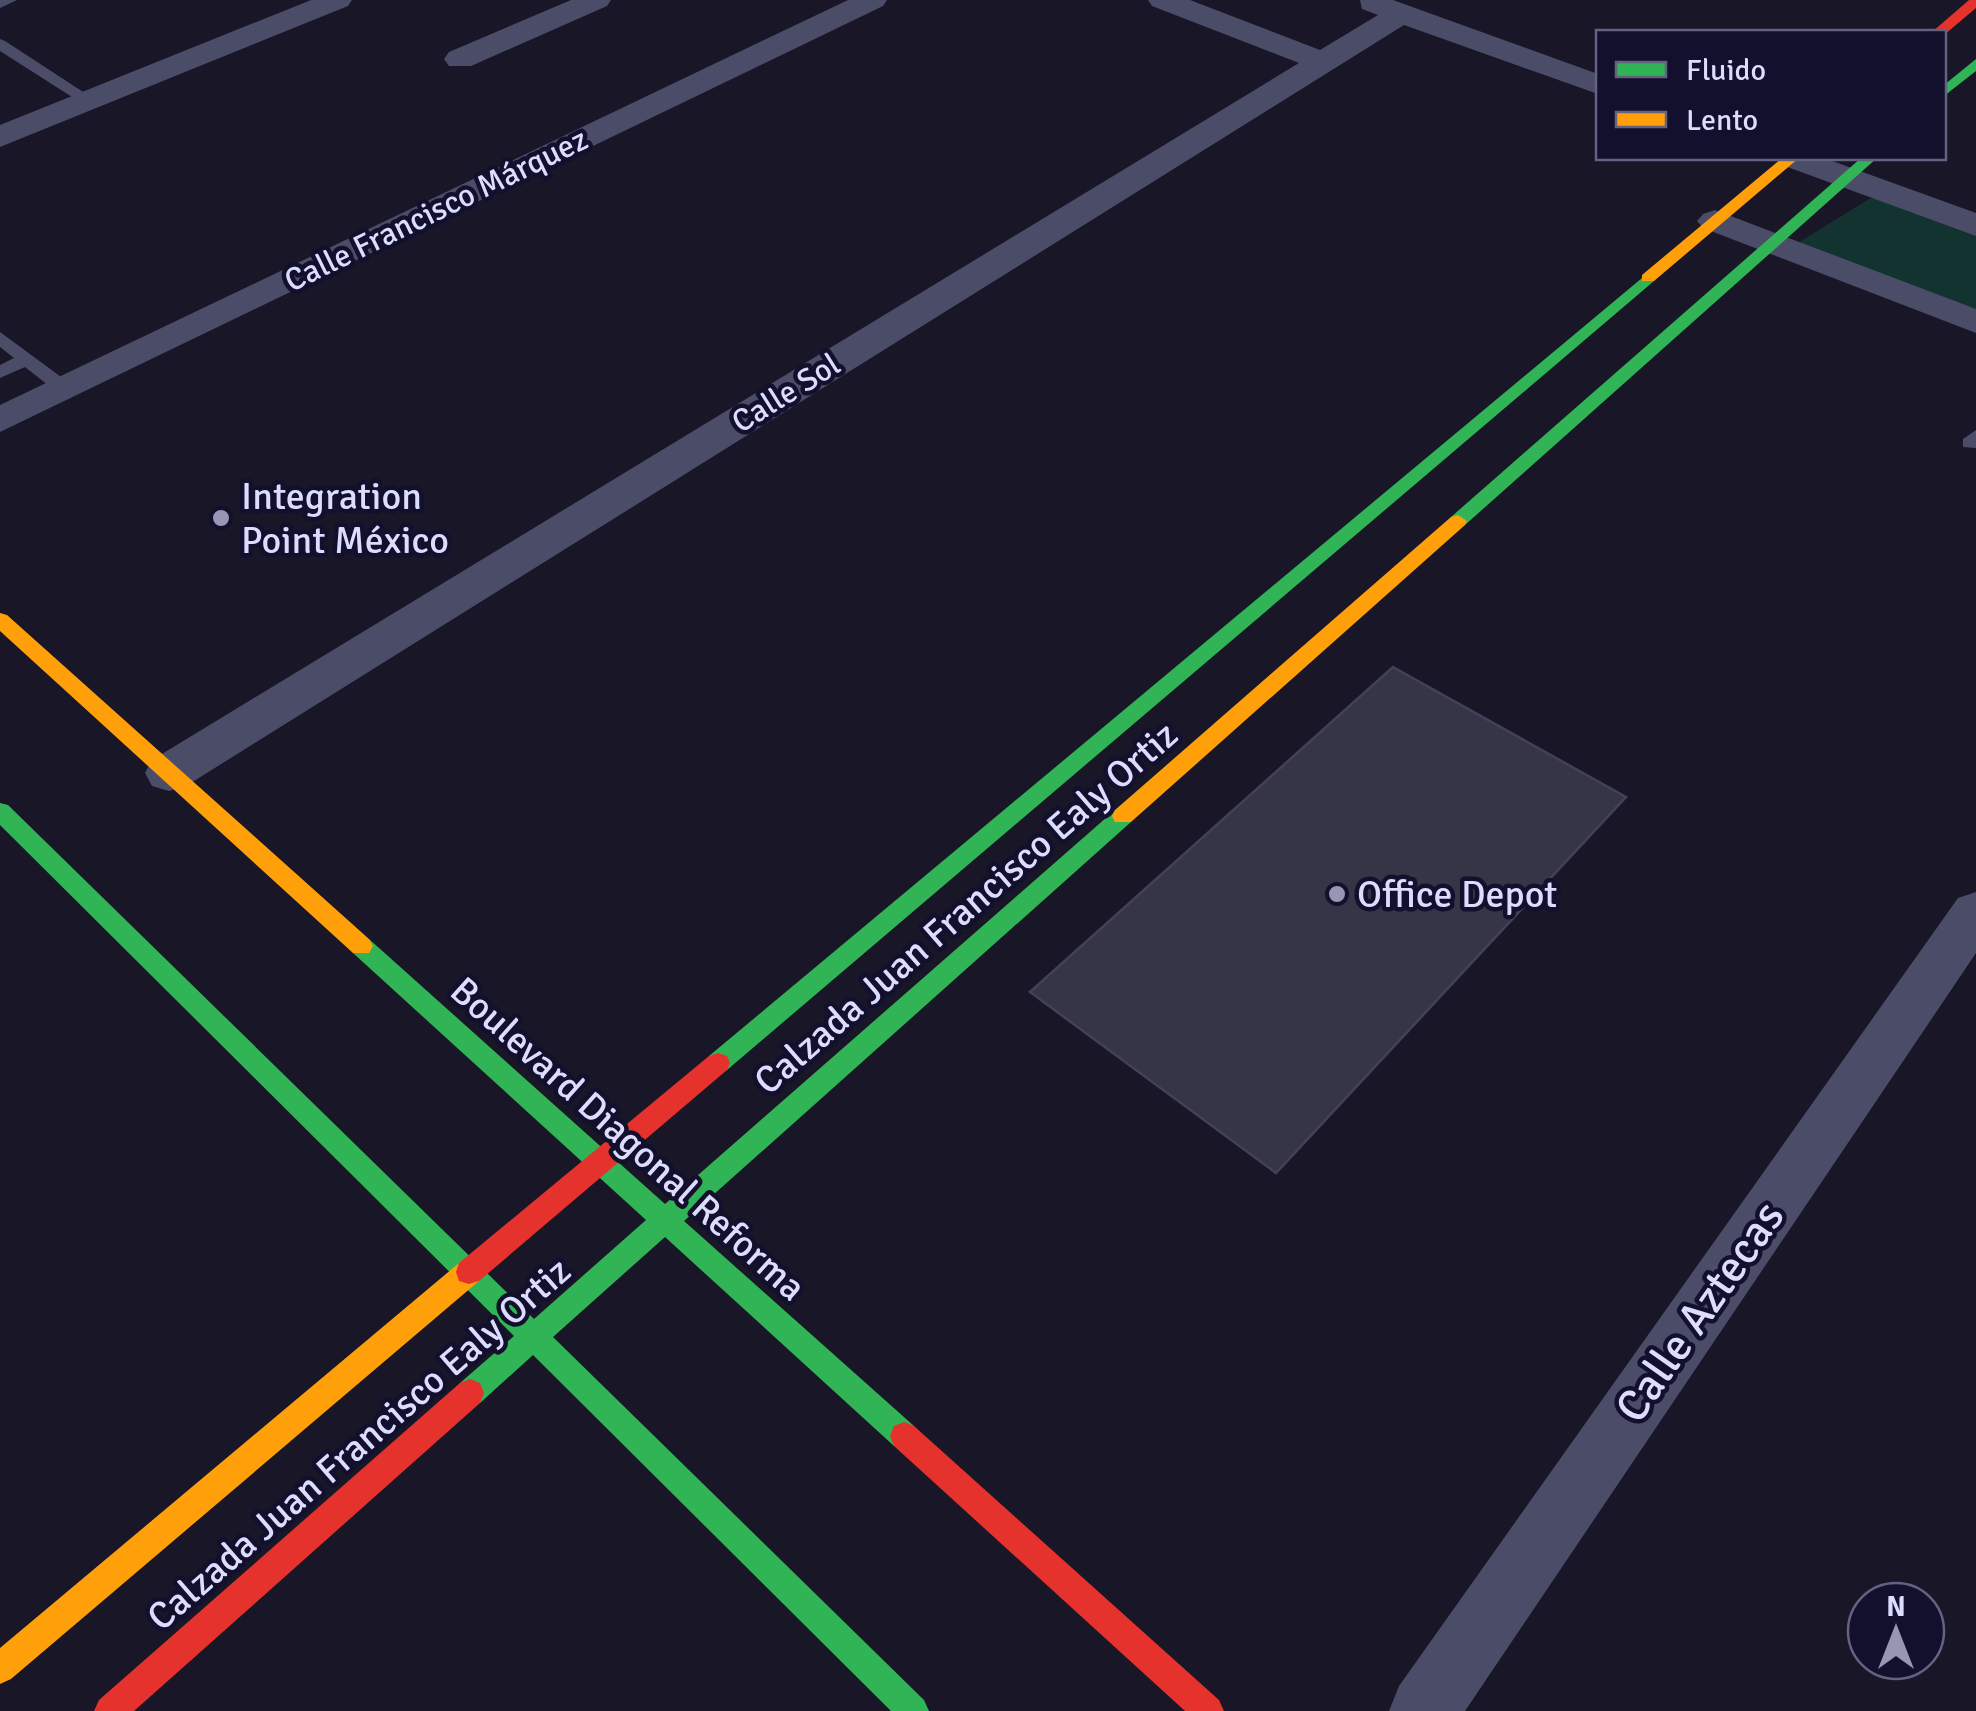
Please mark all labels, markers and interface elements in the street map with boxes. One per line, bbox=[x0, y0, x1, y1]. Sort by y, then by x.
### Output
legend bbox=[1596, 30, 1946, 160]
text: Fluido bbox=[1686, 52, 1766, 89]
text: Lento bbox=[1686, 102, 1758, 139]
street label: Calle Francisco Márquez bbox=[278, 120, 594, 300]
street label: Calle Sol bbox=[725, 345, 847, 441]
place label: Integration Point México bbox=[241, 473, 449, 564]
marker: Integration Point México bbox=[210, 507, 232, 529]
street label: Calzada Juan Francisco Ealy Ortiz bbox=[745, 711, 1187, 1105]
place label: Office Depot bbox=[1357, 871, 1557, 918]
marker: Office Depot bbox=[1326, 883, 1348, 905]
street label: Boulevard Diagonal Reforma bbox=[441, 967, 815, 1311]
street label: Calle Aztecas bbox=[1604, 1191, 1796, 1433]
street label: Calzada Juan Francisco Ealy Ortiz bbox=[138, 1247, 580, 1641]
north arrow bbox=[1846, 1581, 1946, 1681]
text: N bbox=[1886, 1590, 1906, 1624]

